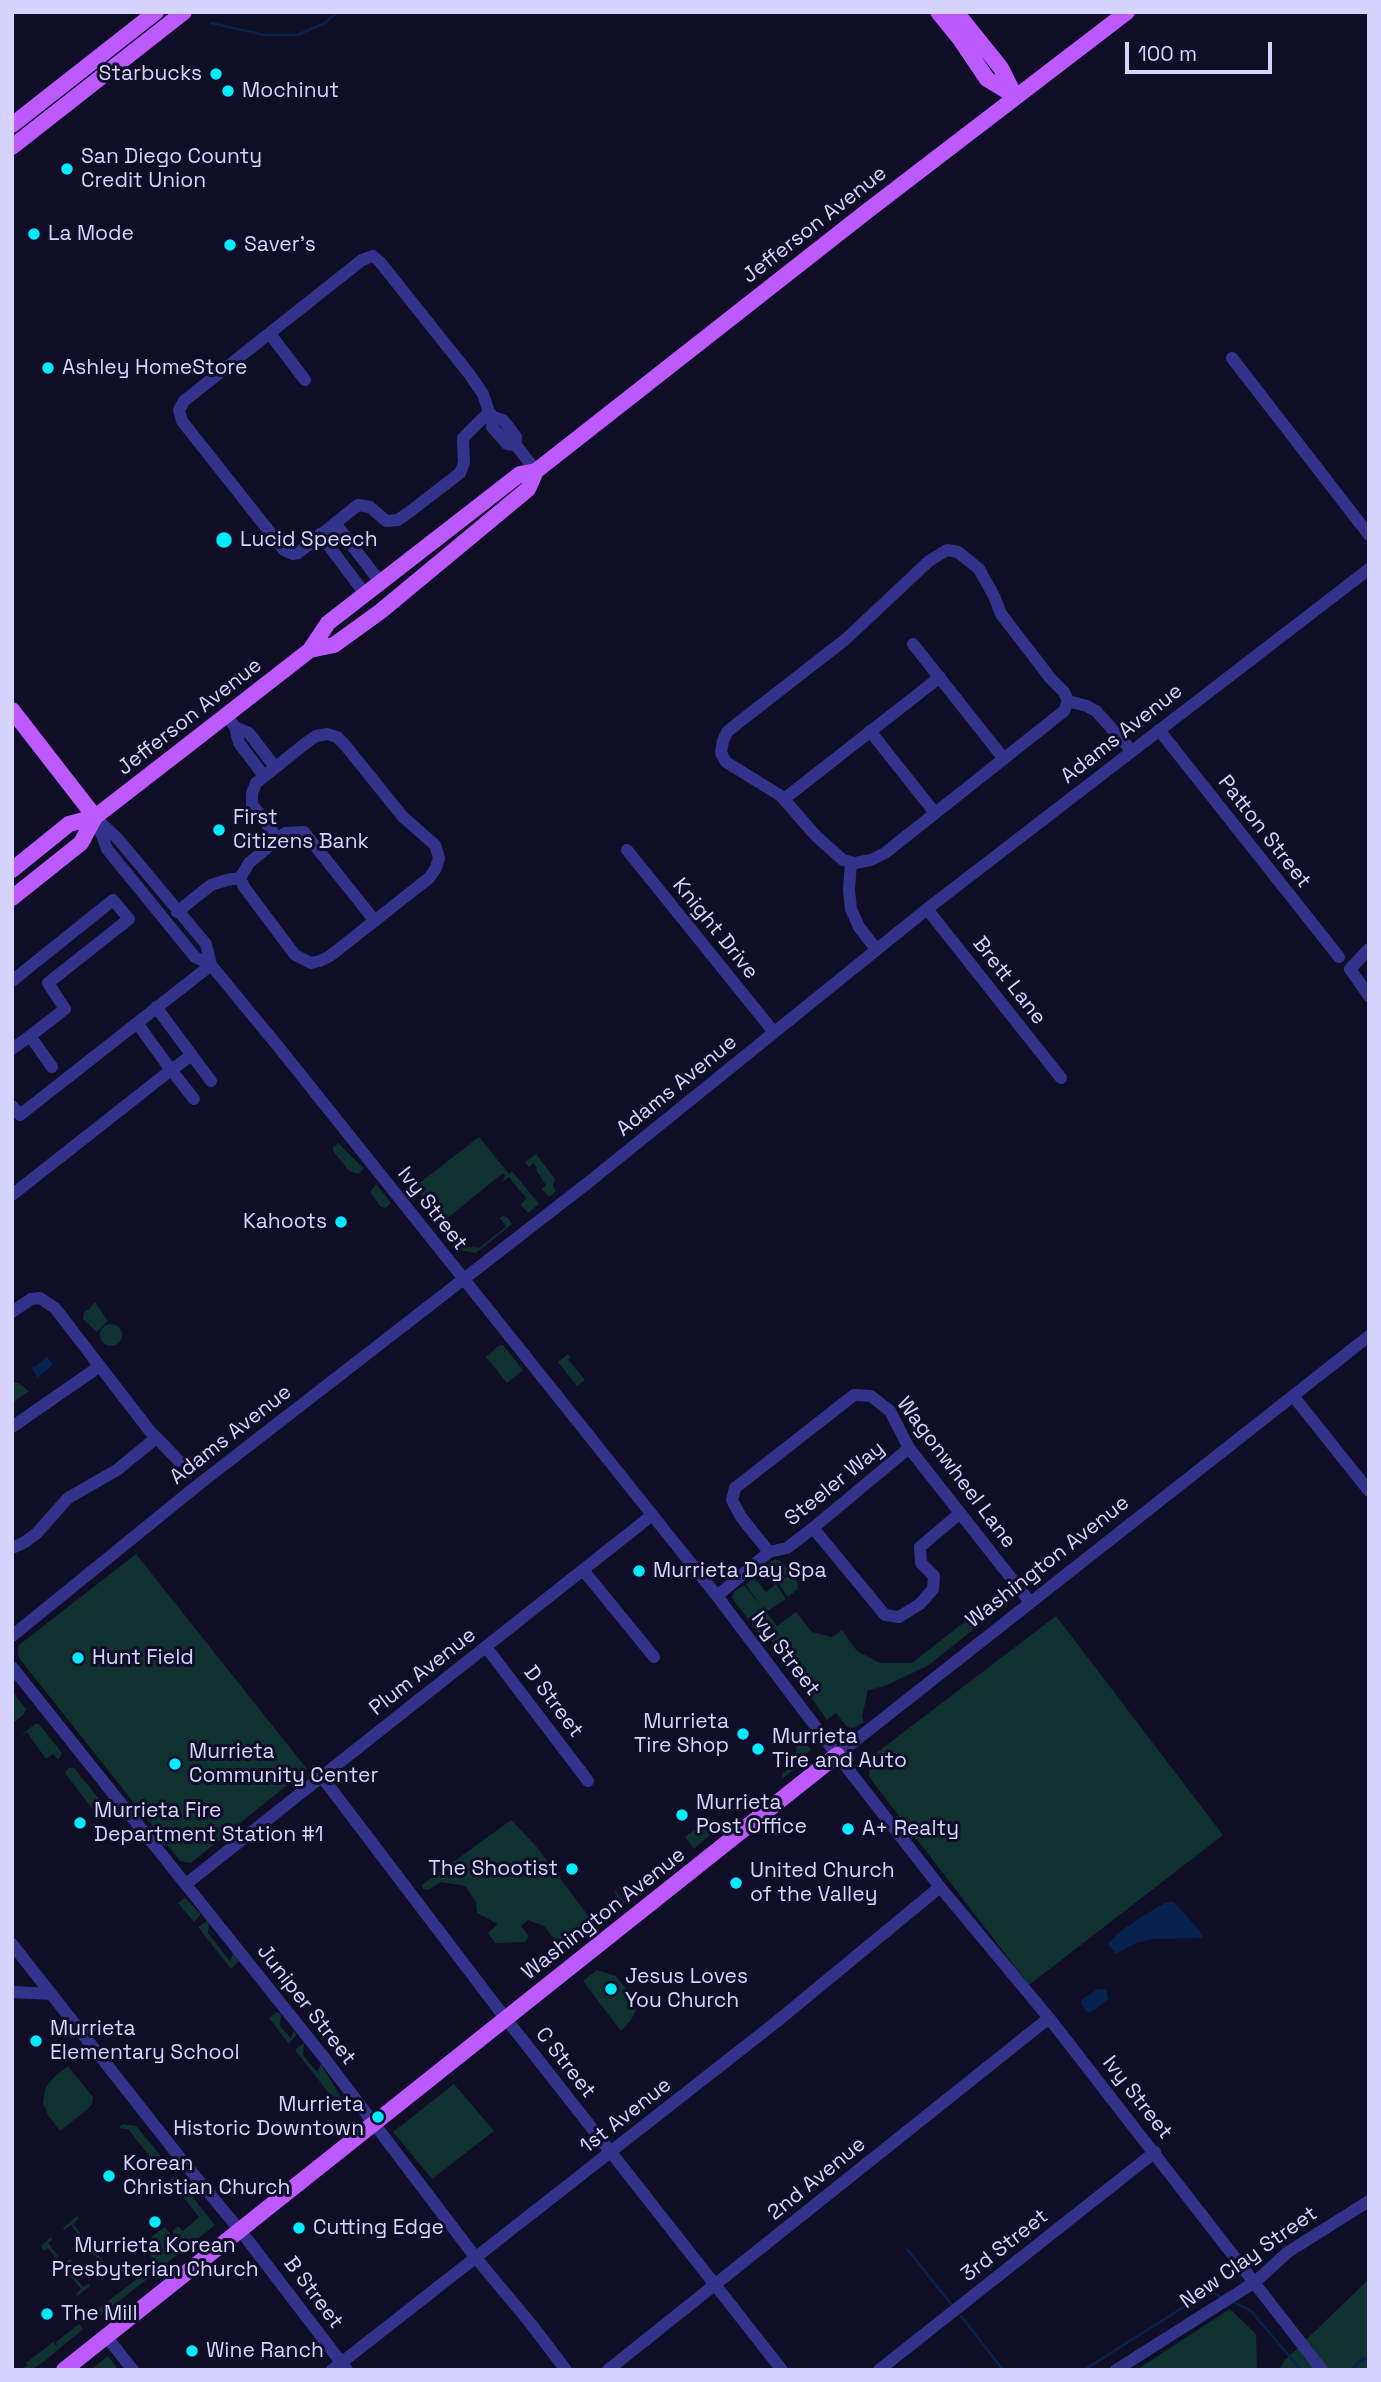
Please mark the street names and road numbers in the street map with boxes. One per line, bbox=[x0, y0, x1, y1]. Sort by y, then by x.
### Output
street label: Jefferson Avenue bbox=[738, 161, 892, 289]
street label: Jefferson Avenue bbox=[113, 653, 267, 781]
street label: Adams Avenue bbox=[1056, 679, 1188, 789]
street label: Patton Street bbox=[1212, 771, 1316, 893]
street label: Knight Drive bbox=[667, 874, 763, 984]
street label: Brett Lane bbox=[967, 932, 1051, 1030]
street label: Adams Avenue bbox=[612, 1030, 742, 1142]
street label: Ivy Street bbox=[392, 1162, 472, 1256]
street label: Adams Avenue bbox=[165, 1380, 297, 1490]
street label: Wagonwheel Lane bbox=[891, 1392, 1021, 1554]
street label: Steeler Way bbox=[780, 1436, 890, 1532]
street label: Washington Avenue bbox=[961, 1490, 1135, 1634]
street label: Ivy Street bbox=[745, 1607, 825, 1701]
street label: Plum Avenue bbox=[365, 1623, 481, 1721]
street label: D Street bbox=[518, 1661, 588, 1743]
street label: Washington Avenue bbox=[517, 1842, 691, 1986]
street label: Juniper Street bbox=[251, 1940, 361, 2070]
street label: C Street bbox=[530, 2023, 600, 2103]
street label: Ivy Street bbox=[1097, 2051, 1177, 2145]
street label: 1st Avenue bbox=[575, 2073, 677, 2159]
street label: 2nd Avenue bbox=[763, 2132, 871, 2226]
street label: New Clay Street bbox=[1176, 2201, 1322, 2315]
street label: 3rd Street bbox=[957, 2204, 1053, 2288]
street label: B Street bbox=[278, 2252, 348, 2334]

